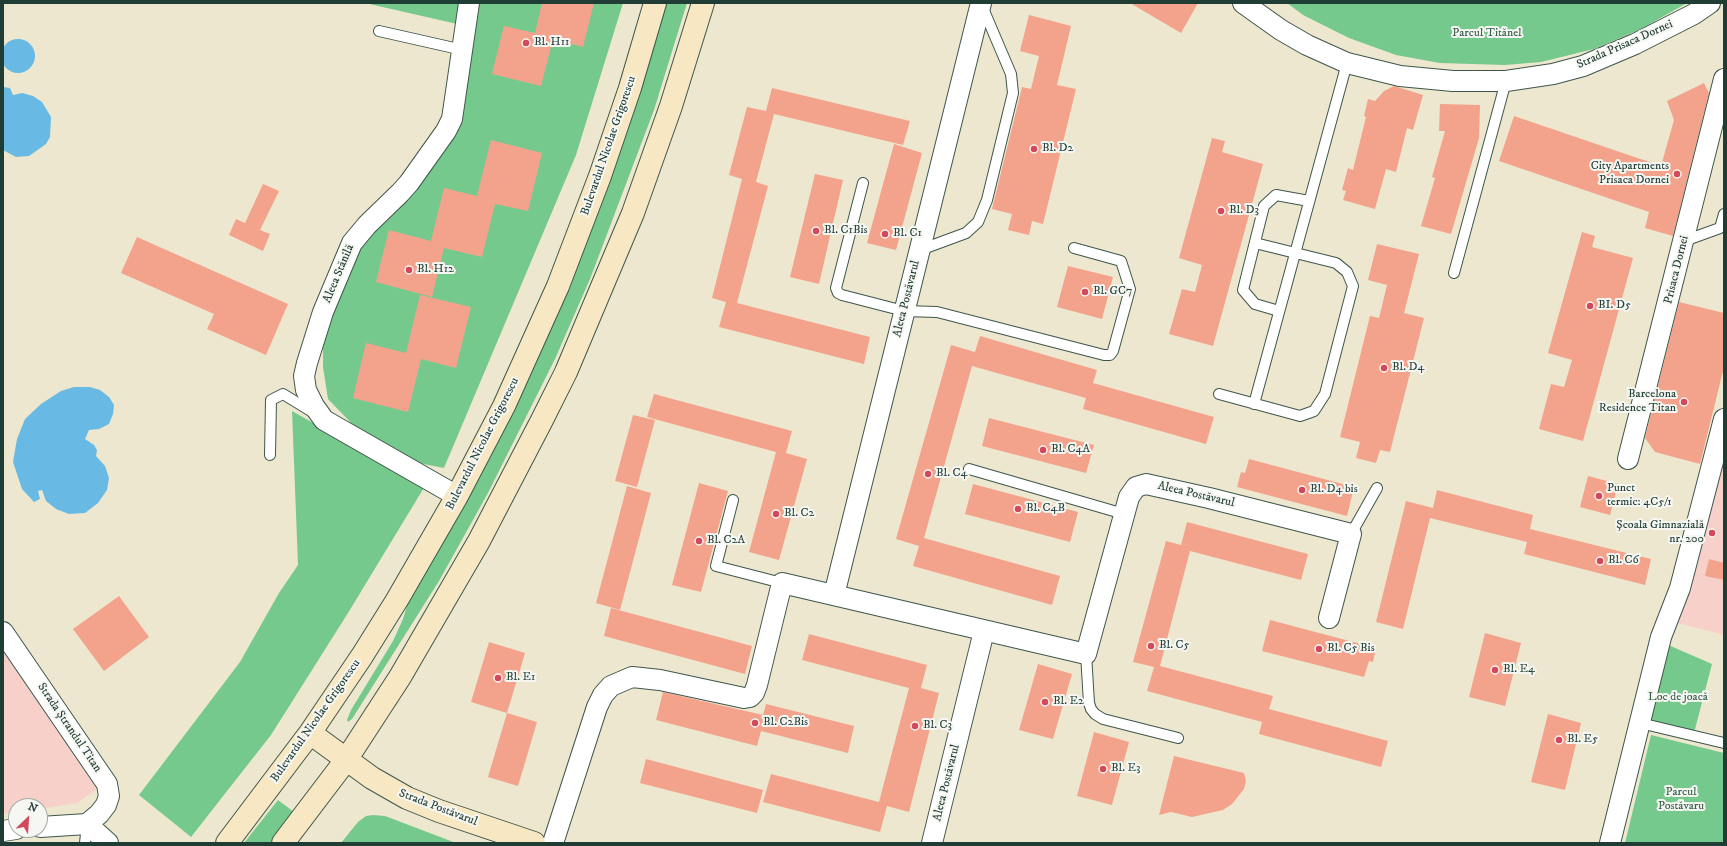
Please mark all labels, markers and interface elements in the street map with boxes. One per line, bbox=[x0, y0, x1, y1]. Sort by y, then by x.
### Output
street label: Strada Prisaca Dornei bbox=[1575, 17, 1675, 73]
park label: Parcul Titănel bbox=[1452, 27, 1522, 41]
place label: Bl. H11 bbox=[534, 36, 569, 50]
marker: Bl. H11 bbox=[521, 38, 531, 48]
street label: Bulevardul Nicolae Grigorescu bbox=[578, 74, 640, 218]
place label: Bl. D2 bbox=[1042, 142, 1073, 156]
marker: Bl. D2 bbox=[1029, 144, 1039, 154]
place label: City Apartments Prisaca Dornei bbox=[1591, 160, 1669, 188]
marker: City Apartments Prisaca Dornei bbox=[1672, 169, 1682, 179]
place label: Bl. D3 bbox=[1229, 204, 1259, 218]
marker: Bl. D3 bbox=[1216, 206, 1226, 216]
place label: Bl. C1Bis bbox=[824, 224, 868, 238]
marker: Bl. C1Bis bbox=[811, 226, 821, 236]
place label: Bl. C1 bbox=[893, 227, 922, 241]
marker: Bl. C1 bbox=[880, 229, 890, 239]
street label: Prisaca Dornei bbox=[1662, 234, 1692, 306]
street label: Aleea Stănilă bbox=[320, 243, 358, 305]
street label: Aleea Postăvarul bbox=[891, 259, 923, 339]
place label: Bl. H12 bbox=[417, 263, 454, 277]
marker: Bl. H12 bbox=[404, 265, 414, 275]
place label: Bl. GC7 bbox=[1093, 285, 1132, 299]
marker: Bl. GC7 bbox=[1080, 287, 1090, 297]
place label: BI. D5 bbox=[1598, 299, 1631, 313]
marker: BI. D5 bbox=[1585, 301, 1595, 311]
place label: Bl. D4 bbox=[1392, 361, 1424, 375]
marker: Bl. D4 bbox=[1379, 363, 1389, 373]
street label: Bulevardul Nicolae Grigorescu bbox=[443, 375, 523, 513]
place label: Barcelona Residence Titan bbox=[1599, 388, 1676, 416]
marker: Barcelona Residence Titan bbox=[1679, 397, 1689, 407]
place label: Bl. C4A bbox=[1051, 443, 1090, 457]
marker: Bl. C4A bbox=[1038, 445, 1048, 455]
place label: Bl. C4 bbox=[936, 467, 967, 481]
marker: Bl. C4 bbox=[923, 469, 933, 479]
street label: Aleea Postăvarul bbox=[1156, 479, 1236, 511]
place label: Punct termic: 4C5/1 bbox=[1607, 482, 1672, 510]
place label: Bl. D4 bis bbox=[1310, 483, 1358, 497]
marker: Bl. D4 bis bbox=[1297, 485, 1307, 495]
marker: Punct termic: 4C5/1 bbox=[1594, 491, 1604, 501]
place label: Bl. C4B bbox=[1026, 502, 1065, 516]
marker: Bl. C4B bbox=[1013, 504, 1023, 514]
place label: Bl. C2 bbox=[784, 507, 814, 521]
marker: Bl. C2 bbox=[771, 509, 781, 519]
place label: Școala Gimnazială nr. 200 bbox=[1616, 519, 1704, 547]
marker: Școala Gimnazială nr. 200 bbox=[1707, 528, 1717, 538]
place label: Bl. C2A bbox=[707, 534, 745, 548]
marker: Bl. C2A bbox=[694, 536, 704, 546]
place label: Bl. C6 bbox=[1608, 554, 1639, 568]
marker: Bl. C6 bbox=[1595, 556, 1605, 566]
place label: Bl. C5 bbox=[1159, 639, 1189, 653]
marker: Bl. C5 bbox=[1146, 641, 1156, 651]
place label: Bl. C5 Bis bbox=[1327, 642, 1375, 656]
marker: Bl. C5 Bis bbox=[1314, 644, 1324, 654]
street label: Bulevardul Nicolae Grigorescu bbox=[268, 657, 364, 785]
place label: Bl. E4 bbox=[1503, 663, 1535, 677]
marker: Bl. E4 bbox=[1490, 665, 1500, 675]
place label: Bl. E1 bbox=[506, 671, 535, 685]
marker: Bl. E1 bbox=[493, 673, 503, 683]
street label: Strada Ștrandul Titan bbox=[34, 681, 104, 775]
park label: Loc de joacă bbox=[1648, 691, 1708, 705]
place label: Bl. E2 bbox=[1053, 695, 1084, 709]
marker: Bl. E2 bbox=[1040, 697, 1050, 707]
place label: Bl. C2Bis bbox=[763, 716, 808, 730]
marker: Bl. C2Bis bbox=[750, 718, 760, 728]
place label: Bl. C3 bbox=[923, 719, 952, 733]
marker: Bl. C3 bbox=[910, 721, 920, 731]
place label: Bl. E5 bbox=[1567, 733, 1598, 747]
marker: Bl. E5 bbox=[1554, 735, 1564, 745]
street label: Aleea Postăvarul bbox=[931, 743, 963, 823]
place label: Bl. E3 bbox=[1111, 762, 1141, 776]
marker: Bl. E3 bbox=[1098, 764, 1108, 774]
street label: Strada Postăvarul bbox=[397, 786, 479, 830]
park label: Parcul Postăvaru bbox=[1658, 786, 1704, 814]
north arrow bbox=[8, 798, 48, 838]
text: N bbox=[26, 800, 40, 816]

